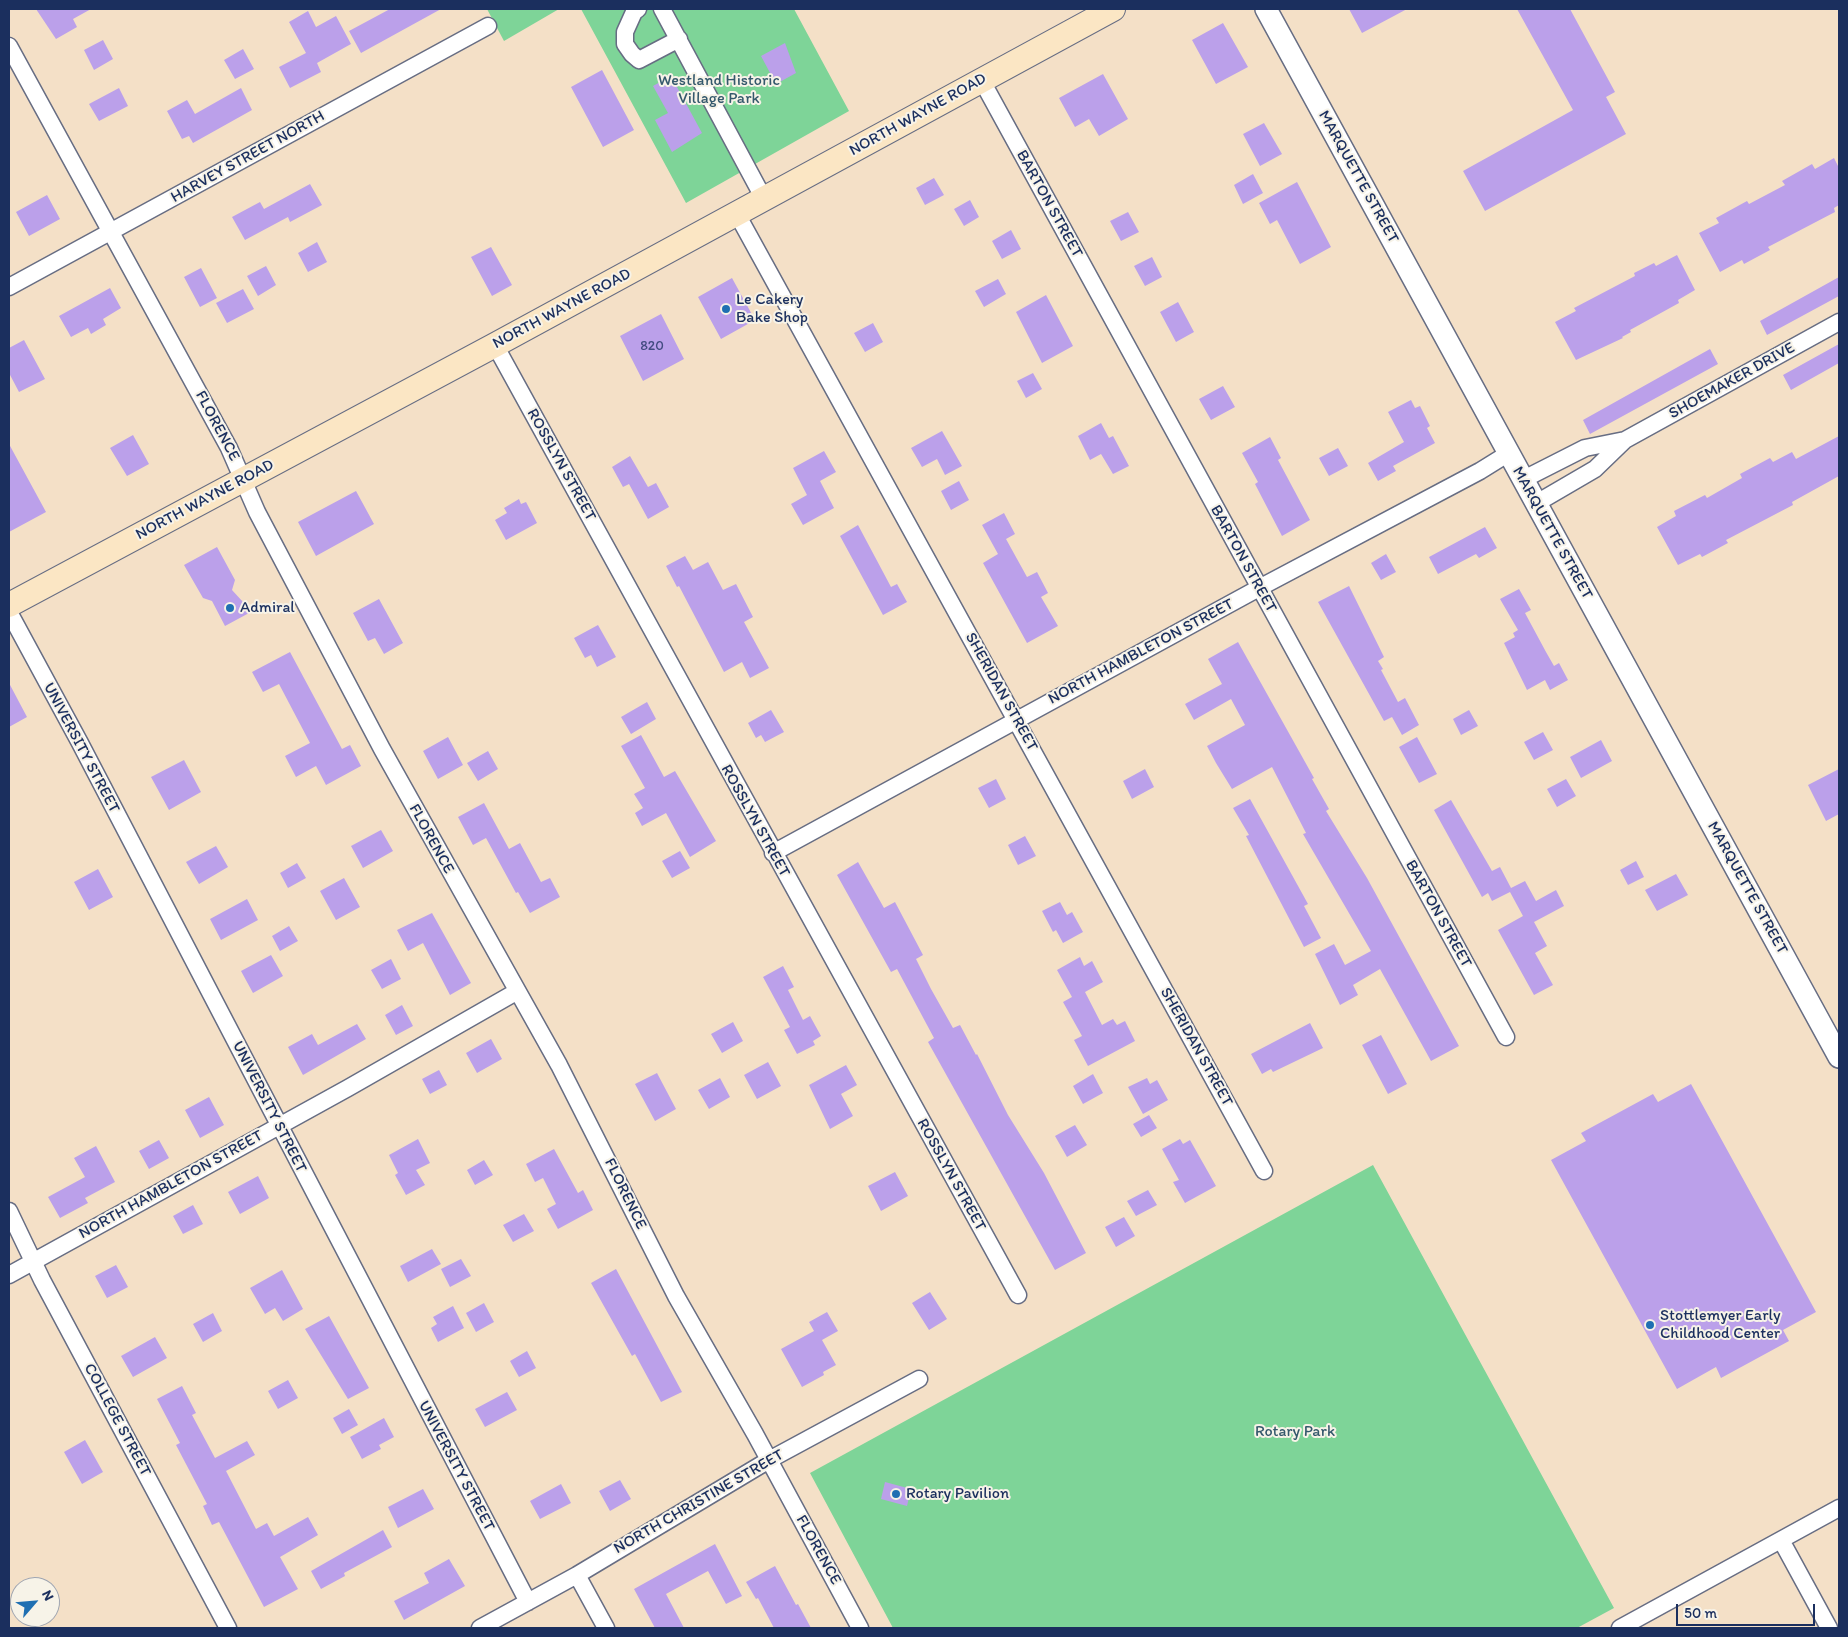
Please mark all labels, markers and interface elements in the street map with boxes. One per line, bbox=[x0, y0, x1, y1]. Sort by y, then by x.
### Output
street label: NORTH WAYNE ROAD bbox=[846, 69, 990, 161]
park label: Westland Historic Village Park bbox=[658, 71, 780, 109]
street label: HARVEY STREET NORTH bbox=[168, 107, 328, 207]
street label: MARQUETTE STREET bbox=[1314, 107, 1402, 247]
street label: BARTON STREET bbox=[1012, 147, 1086, 261]
street label: NORTH WAYNE ROAD bbox=[490, 264, 634, 354]
place label: Le Cakery Bake Shop bbox=[736, 290, 808, 328]
marker: Le Cakery Bake Shop bbox=[720, 303, 732, 315]
house number: 820 bbox=[640, 338, 664, 354]
street label: SHOEMAKER DRIVE bbox=[1666, 338, 1798, 424]
street label: FLORENCE bbox=[191, 388, 243, 464]
street label: ROSSLYN STREET bbox=[522, 405, 600, 525]
street label: NORTH WAYNE ROAD bbox=[133, 455, 277, 545]
street label: MARQUETTE STREET bbox=[1508, 463, 1596, 603]
street label: BARTON STREET bbox=[1206, 502, 1280, 616]
street label: NORTH HAMBLETON STREET bbox=[1045, 595, 1237, 709]
place label: Admiral bbox=[240, 598, 295, 618]
marker: Admiral bbox=[224, 602, 236, 614]
street label: SHERIDAN STREET bbox=[960, 629, 1042, 755]
street label: UNIVERSITY STREET bbox=[39, 680, 123, 816]
street label: ROSSLYN STREET bbox=[716, 761, 794, 881]
street label: FLORENCE bbox=[404, 801, 458, 877]
street label: MARQUETTE STREET bbox=[1703, 818, 1791, 958]
street label: BARTON STREET bbox=[1401, 857, 1475, 971]
street label: SHERIDAN STREET bbox=[1155, 984, 1237, 1110]
street label: UNIVERSITY STREET bbox=[228, 1038, 310, 1176]
street label: ROSSLYN STREET bbox=[912, 1115, 990, 1235]
street label: NORTH HAMBLETON STREET bbox=[76, 1126, 266, 1244]
street label: FLORENCE bbox=[600, 1155, 650, 1233]
place label: Stottlemyer Early Childhood Center bbox=[1660, 1306, 1781, 1344]
marker: Stottlemyer Early Childhood Center bbox=[1644, 1319, 1656, 1331]
street label: COLLEGE STREET bbox=[79, 1360, 155, 1480]
street label: UNIVERSITY STREET bbox=[414, 1398, 498, 1534]
park label: Rotary Park bbox=[1255, 1422, 1335, 1442]
street label: NORTH CHRISTINE STREET bbox=[611, 1445, 787, 1559]
place label: Rotary Pavilion bbox=[906, 1484, 1009, 1504]
marker: Rotary Pavilion bbox=[890, 1488, 902, 1500]
street label: FLORENCE bbox=[791, 1512, 845, 1588]
north arrow bbox=[10, 1577, 60, 1627]
text: N bbox=[38, 1587, 58, 1603]
scale bar bbox=[1678, 1594, 1817, 1626]
text: 50 m bbox=[1684, 1604, 1717, 1622]

